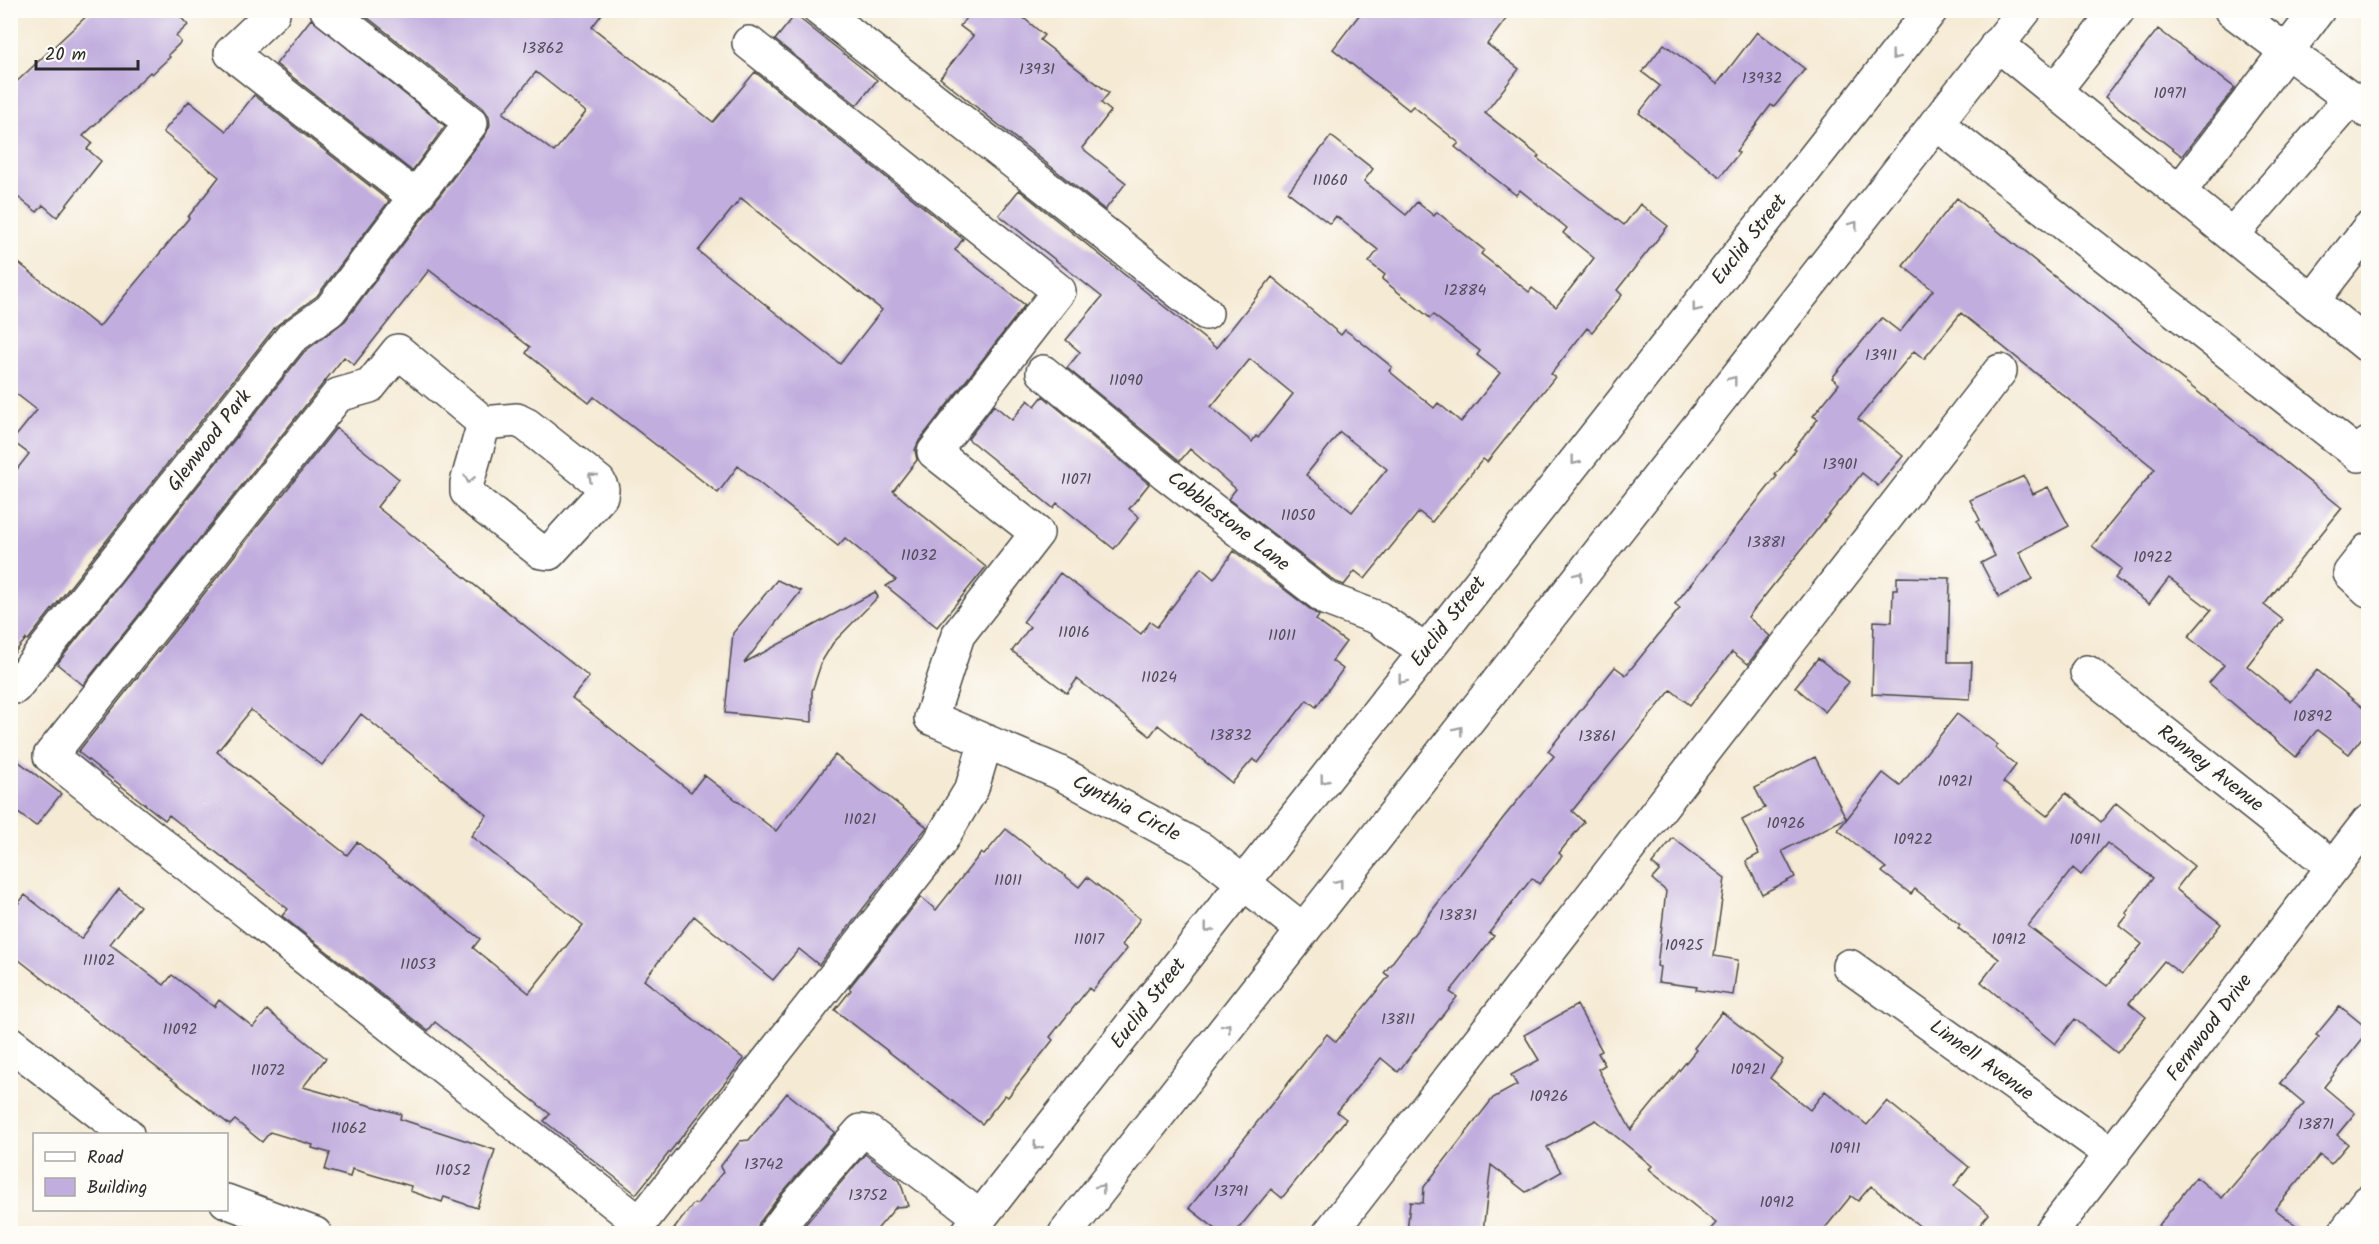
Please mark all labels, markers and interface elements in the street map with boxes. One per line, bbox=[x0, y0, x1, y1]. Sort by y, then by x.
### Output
scale bar bbox=[36, 33, 138, 71]
house number: 13862 bbox=[522, 36, 564, 61]
text: 20 m bbox=[45, 41, 86, 70]
one-way arrow bbox=[1891, 50, 1902, 61]
house number: 13931 bbox=[1019, 57, 1055, 82]
house number: 13932 bbox=[1742, 66, 1782, 91]
house number: 10971 bbox=[2153, 81, 2187, 106]
house number: 11060 bbox=[1313, 168, 1347, 193]
street label: Euclid Street bbox=[1704, 187, 1796, 293]
one-way arrow bbox=[1847, 221, 1858, 232]
house number: 12884 bbox=[1444, 278, 1486, 303]
one-way arrow bbox=[1692, 302, 1703, 313]
house number: 13911 bbox=[1865, 343, 1897, 368]
house number: 11090 bbox=[1109, 368, 1143, 393]
one-way arrow bbox=[1725, 376, 1736, 387]
street label: Glenwood Park bbox=[160, 382, 261, 499]
house number: 13901 bbox=[1823, 452, 1858, 477]
one-way arrow bbox=[1572, 455, 1583, 466]
street label: Cobblestone Lane bbox=[1159, 464, 1297, 580]
house number: 11071 bbox=[1061, 467, 1091, 492]
one-way arrow bbox=[463, 474, 476, 484]
one-way arrow bbox=[588, 474, 599, 485]
house number: 11050 bbox=[1281, 503, 1315, 528]
house number: 13881 bbox=[1747, 530, 1785, 555]
house number: 11032 bbox=[901, 543, 937, 568]
house number: 10922 bbox=[2133, 545, 2173, 570]
street label: Euclid Street bbox=[1403, 569, 1495, 675]
one-way arrow bbox=[1572, 572, 1583, 583]
house number: 11016 bbox=[1058, 620, 1090, 645]
house number: 11011 bbox=[1268, 623, 1296, 648]
house number: 11024 bbox=[1141, 665, 1177, 690]
one-way arrow bbox=[1399, 674, 1410, 685]
house number: 10892 bbox=[2293, 704, 2333, 729]
street label: Ranney Avenue bbox=[2150, 717, 2270, 821]
house number: 13832 bbox=[1210, 723, 1252, 748]
house number: 13861 bbox=[1578, 724, 1616, 749]
one-way arrow bbox=[1452, 726, 1463, 737]
street label: Cynthia Circle bbox=[1066, 767, 1186, 851]
house number: 10921 bbox=[1937, 769, 1973, 794]
one-way arrow bbox=[1320, 774, 1331, 785]
house number: 11021 bbox=[844, 807, 876, 832]
house number: 10926 bbox=[1766, 811, 1806, 836]
house number: 10922 bbox=[1893, 827, 1933, 852]
house number: 10911 bbox=[2070, 827, 2100, 852]
house number: 11011 bbox=[994, 868, 1022, 893]
one-way arrow bbox=[1332, 879, 1343, 890]
house number: 13831 bbox=[1439, 903, 1477, 928]
one-way arrow bbox=[1204, 923, 1215, 934]
house number: 11017 bbox=[1074, 927, 1105, 952]
house number: 10912 bbox=[1991, 927, 2027, 952]
house number: 10925 bbox=[1665, 933, 1705, 958]
house number: 11102 bbox=[83, 948, 115, 973]
street label: Euclid Street bbox=[1103, 951, 1195, 1057]
house number: 11053 bbox=[400, 952, 436, 977]
street label: Fernwood Drive bbox=[2159, 967, 2261, 1089]
house number: 13811 bbox=[1381, 1007, 1415, 1032]
street label: Linnell Avenue bbox=[1922, 1012, 2040, 1110]
house number: 11092 bbox=[162, 1017, 198, 1042]
one-way arrow bbox=[1219, 1023, 1230, 1034]
house number: 10921 bbox=[1730, 1057, 1766, 1082]
house number: 11072 bbox=[251, 1058, 285, 1083]
house number: 10926 bbox=[1529, 1084, 1569, 1109]
house number: 13871 bbox=[2298, 1112, 2334, 1137]
house number: 11062 bbox=[331, 1116, 367, 1141]
legend bbox=[33, 1133, 228, 1211]
house number: 10911 bbox=[1830, 1136, 1860, 1161]
one-way arrow bbox=[1033, 1139, 1044, 1150]
text: Road bbox=[87, 1144, 124, 1173]
house number: 13742 bbox=[744, 1152, 784, 1177]
house number: 11052 bbox=[435, 1158, 471, 1183]
text: Building bbox=[87, 1174, 147, 1203]
house number: 13791 bbox=[1214, 1179, 1248, 1204]
house number: 13752 bbox=[848, 1183, 888, 1208]
one-way arrow bbox=[1093, 1183, 1104, 1194]
house number: 10912 bbox=[1759, 1190, 1795, 1215]

